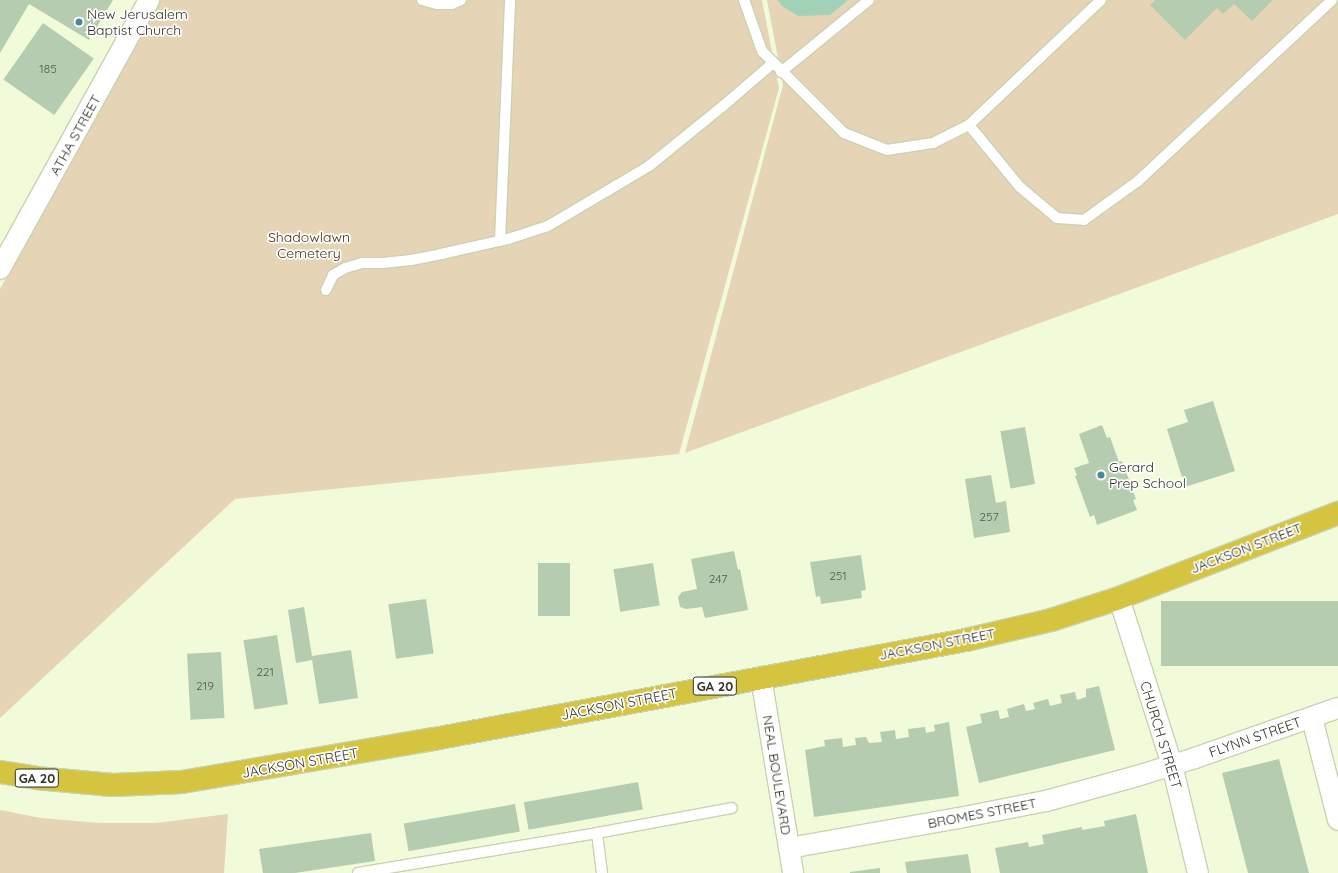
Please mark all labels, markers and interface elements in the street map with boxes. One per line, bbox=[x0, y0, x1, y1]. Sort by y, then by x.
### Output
place label: New Jerusalem Baptist Church bbox=[87, 6, 188, 38]
marker: New Jerusalem Baptist Church bbox=[74, 17, 84, 27]
house number: 185 bbox=[39, 62, 57, 76]
street label: ATHA STREET bbox=[46, 92, 104, 178]
park label: Shadowlawn Cemetery bbox=[268, 229, 350, 262]
place label: Gerard Prep School bbox=[1109, 459, 1186, 492]
marker: Gerard Prep School bbox=[1096, 470, 1106, 480]
house number: 257 bbox=[979, 510, 999, 524]
street label: JACKSON STREET bbox=[1188, 519, 1304, 577]
house number: 251 bbox=[829, 569, 847, 583]
house number: 247 bbox=[709, 572, 727, 586]
street label: JACKSON STREET bbox=[878, 625, 996, 663]
house number: 221 bbox=[256, 665, 274, 679]
road number: GA 20 bbox=[692, 675, 738, 697]
house number: 219 bbox=[196, 679, 214, 693]
street label: CHURCH STREET bbox=[1137, 679, 1185, 791]
street label: JACKSON STREET bbox=[560, 685, 678, 723]
street label: FLYNN STREET bbox=[1207, 713, 1303, 761]
street label: NEAL BOULEVARD bbox=[759, 714, 795, 836]
street label: JACKSON STREET bbox=[240, 744, 360, 782]
road number: GA 20 bbox=[14, 767, 60, 789]
street label: BROMES STREET bbox=[926, 794, 1038, 832]

